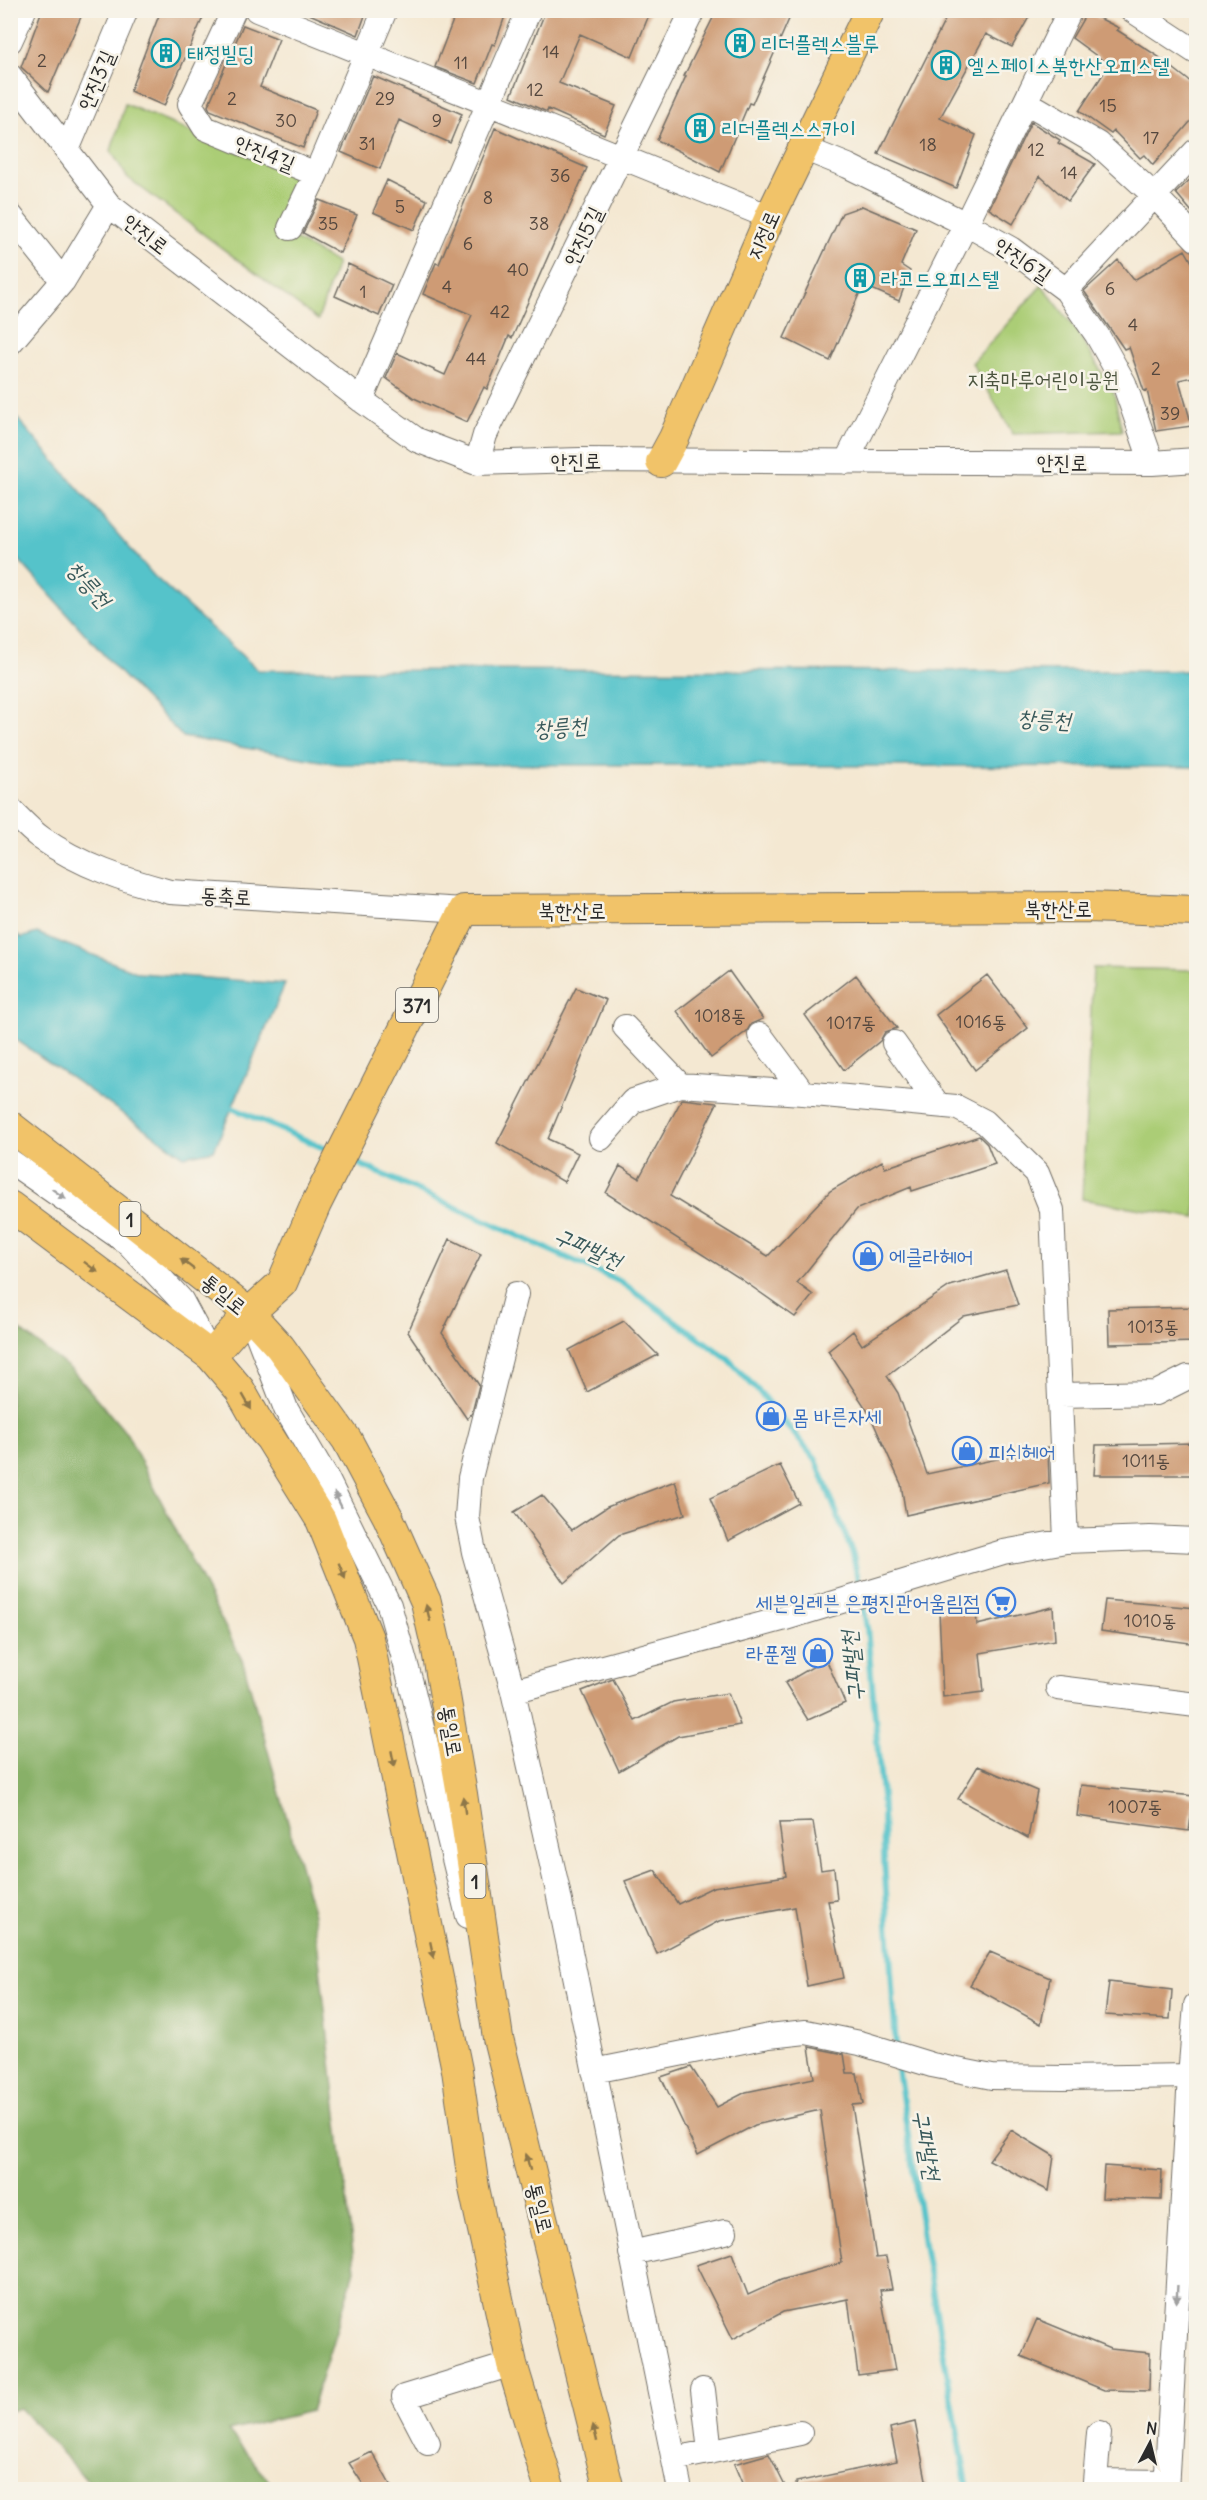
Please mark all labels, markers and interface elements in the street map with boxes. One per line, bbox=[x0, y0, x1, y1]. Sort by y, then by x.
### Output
building icon: 리더플렉스블루 bbox=[724, 27, 756, 59]
place label: 리더플렉스블루 bbox=[761, 30, 879, 57]
building icon: 태정빌딩 bbox=[150, 37, 182, 69]
place label: 태정빌딩 bbox=[187, 40, 255, 67]
house number: 14 bbox=[542, 40, 560, 63]
street label: 안진3길 bbox=[71, 46, 121, 114]
house number: 2 bbox=[37, 49, 47, 72]
building icon: 엘스페이스북한산오피스텔 bbox=[930, 49, 962, 81]
house number: 11 bbox=[454, 51, 468, 74]
place label: 엘스페이스북한산오피스텔 bbox=[967, 52, 1170, 79]
house number: 12 bbox=[526, 78, 544, 101]
house number: 2 bbox=[227, 87, 237, 110]
house number: 29 bbox=[375, 87, 395, 110]
house number: 15 bbox=[1099, 94, 1117, 117]
house number: 30 bbox=[275, 109, 297, 132]
house number: 9 bbox=[432, 109, 442, 132]
building icon: 리더플렉스스카이 bbox=[684, 112, 716, 144]
place label: 리더플렉스스카이 bbox=[721, 115, 856, 142]
house number: 17 bbox=[1143, 126, 1159, 149]
street label: 안진4길 bbox=[231, 129, 299, 177]
house number: 31 bbox=[358, 132, 376, 155]
house number: 18 bbox=[919, 133, 937, 156]
house number: 12 bbox=[1027, 138, 1045, 161]
house number: 14 bbox=[1060, 161, 1078, 184]
house number: 36 bbox=[550, 164, 570, 187]
house number: 8 bbox=[483, 186, 493, 209]
house number: 5 bbox=[395, 195, 405, 218]
street label: 안진5길 bbox=[557, 202, 609, 270]
street label: 지정로 bbox=[740, 206, 786, 264]
street label: 안진로 bbox=[118, 208, 174, 260]
house number: 35 bbox=[318, 212, 338, 235]
house number: 38 bbox=[529, 212, 549, 235]
street label: 안진6길 bbox=[989, 231, 1057, 289]
house number: 6 bbox=[463, 232, 473, 255]
house number: 40 bbox=[507, 258, 529, 281]
building icon: 라코드오피스텔 bbox=[844, 262, 876, 294]
place label: 라코드오피스텔 bbox=[881, 265, 999, 292]
house number: 4 bbox=[442, 275, 452, 298]
house number: 6 bbox=[1105, 277, 1115, 300]
house number: 1 bbox=[359, 280, 367, 303]
house number: 42 bbox=[490, 300, 510, 323]
house number: 4 bbox=[1128, 313, 1138, 336]
house number: 44 bbox=[466, 347, 486, 370]
house number: 2 bbox=[1151, 357, 1161, 380]
park label: 지축마루어린이공원 bbox=[967, 366, 1119, 393]
house number: 39 bbox=[1160, 402, 1180, 425]
street label: 안진로 bbox=[550, 447, 602, 475]
street label: 안진로 bbox=[1037, 449, 1087, 476]
water label: 창릉천 bbox=[61, 555, 119, 615]
water label: 창릉천 bbox=[1017, 704, 1074, 734]
water label: 창릉천 bbox=[532, 711, 590, 743]
street label: 동축로 bbox=[200, 881, 252, 911]
street label: 북한산로 bbox=[1024, 895, 1092, 922]
street label: 북한산로 bbox=[538, 897, 606, 924]
road number: 371 bbox=[396, 988, 438, 1022]
house number: 1018동 bbox=[695, 1004, 746, 1027]
house number: 1016동 bbox=[955, 1010, 1007, 1033]
house number: 1017동 bbox=[826, 1011, 876, 1034]
one-way arrow bbox=[51, 1188, 66, 1200]
road number: 1 bbox=[120, 1202, 140, 1236]
water label: 구파발천 bbox=[550, 1221, 628, 1276]
shop icon: 에클라헤어 bbox=[852, 1240, 884, 1272]
place label: 에클라헤어 bbox=[889, 1243, 974, 1270]
one-way arrow bbox=[179, 1258, 194, 1270]
one-way arrow bbox=[83, 1260, 98, 1272]
street label: 통일로 bbox=[196, 1268, 252, 1320]
house number: 1013동 bbox=[1128, 1315, 1178, 1338]
one-way arrow bbox=[241, 1394, 252, 1410]
shop icon: 몸 바른자세 bbox=[755, 1400, 787, 1432]
place label: 몸 바른자세 bbox=[792, 1403, 882, 1430]
shop icon: 피쉬헤어 bbox=[951, 1435, 983, 1467]
place label: 피쉬헤어 bbox=[988, 1438, 1056, 1465]
house number: 1011동 bbox=[1122, 1449, 1170, 1472]
one-way arrow bbox=[333, 1492, 342, 1509]
one-way arrow bbox=[337, 1563, 347, 1581]
supermarket icon: 세븐일레븐 은평진관어울림점 bbox=[985, 1586, 1017, 1618]
place label: 세븐일레븐 은평진관어울림점 bbox=[755, 1589, 980, 1616]
one-way arrow bbox=[423, 1604, 433, 1623]
house number: 1010동 bbox=[1124, 1609, 1176, 1632]
water label: 구파발천 bbox=[834, 1627, 870, 1703]
shop icon: 라푼젤 bbox=[802, 1637, 834, 1669]
place label: 라푼젤 bbox=[746, 1640, 797, 1667]
street label: 통일로 bbox=[433, 1704, 469, 1758]
one-way arrow bbox=[388, 1750, 398, 1768]
one-way arrow bbox=[459, 1795, 468, 1814]
house number: 1007동 bbox=[1108, 1795, 1162, 1818]
road number: 1 bbox=[464, 1864, 486, 1898]
one-way arrow bbox=[428, 1941, 437, 1960]
water label: 구파발천 bbox=[907, 2108, 947, 2185]
one-way arrow bbox=[523, 2153, 533, 2171]
street label: 통일로 bbox=[521, 2180, 559, 2236]
one-way arrow bbox=[1173, 2285, 1182, 2304]
north arrow bbox=[1120, 2413, 1180, 2473]
text: N bbox=[1145, 2418, 1159, 2439]
one-way arrow bbox=[590, 2424, 600, 2442]

